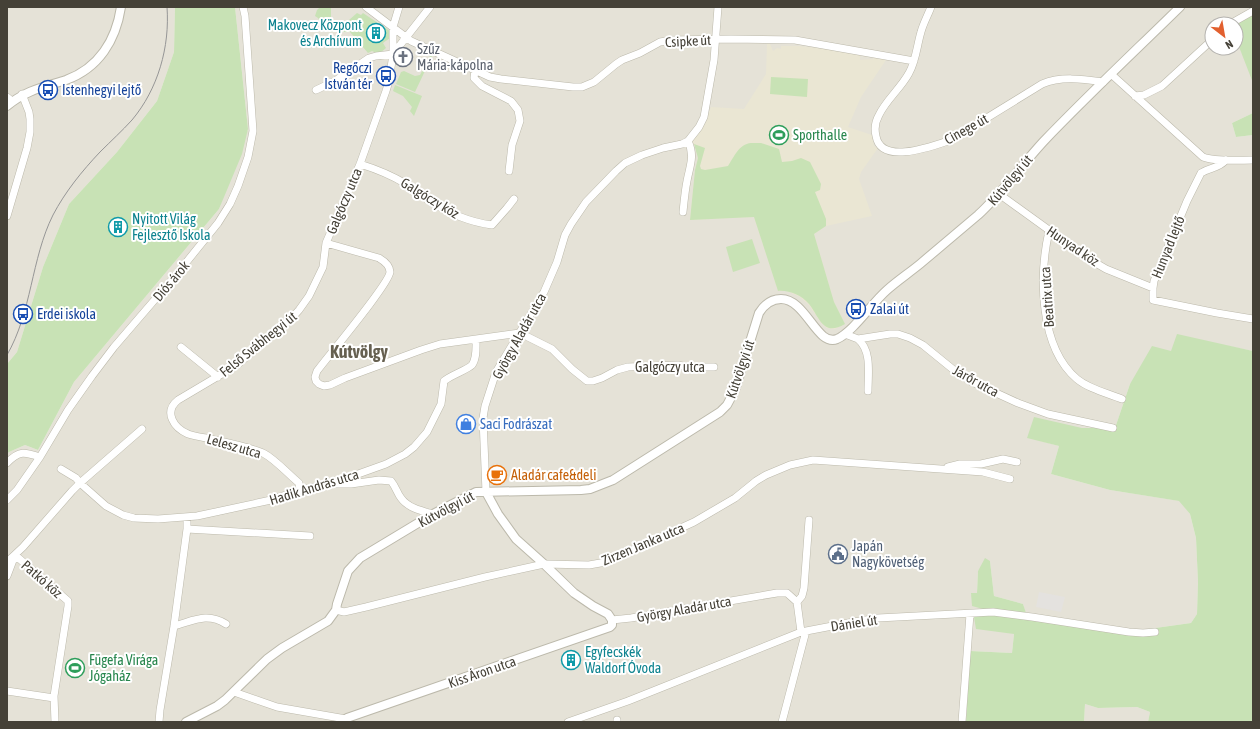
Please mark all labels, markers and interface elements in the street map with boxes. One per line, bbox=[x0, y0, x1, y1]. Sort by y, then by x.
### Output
north arrow bbox=[1204, 16, 1244, 56]
place label: Makovecz Központ és Archívum bbox=[268, 17, 362, 49]
building icon: Makovecz Központ és Archívum bbox=[365, 22, 387, 44]
street label: Csipke út bbox=[665, 32, 711, 50]
text: N bbox=[1223, 38, 1235, 51]
place label: Szűz Mária-kápolna bbox=[417, 41, 493, 73]
church icon: Szűz Mária-kápolna bbox=[392, 46, 414, 68]
place label: Regőczi István tér bbox=[324, 60, 373, 92]
bus stop icon: Regőczi István tér bbox=[375, 65, 397, 87]
bus stop icon: Istenhegyi lejtő bbox=[37, 79, 59, 101]
place label: Istenhegyi lejtő bbox=[62, 82, 141, 98]
street label: Cinege út bbox=[941, 110, 991, 148]
sports icon: Sporthalle bbox=[768, 124, 790, 146]
place label: Sporthalle bbox=[793, 127, 847, 143]
street label: Kútvölgyi út bbox=[984, 152, 1036, 208]
street label: Galgóczy utca bbox=[323, 166, 365, 236]
street label: Galgóczy köz bbox=[398, 174, 462, 222]
place label: Nyitott Világ Fejlesztő Iskola bbox=[132, 211, 210, 243]
street label: Hunyad lejtő bbox=[1148, 213, 1188, 281]
building icon: Nyitott Világ Fejlesztő Iskola bbox=[107, 216, 129, 238]
street label: Hunyad köz bbox=[1044, 223, 1102, 269]
street label: Diós árok bbox=[149, 258, 193, 304]
street label: Beatrix utca bbox=[1037, 266, 1057, 328]
street label: György Aladár utca bbox=[489, 290, 549, 382]
bus stop icon: Zalai út bbox=[845, 298, 867, 320]
place label: Zalai út bbox=[870, 301, 909, 317]
bus stop icon: Erdei iskola bbox=[12, 303, 34, 325]
place label: Erdei iskola bbox=[37, 306, 96, 322]
street label: Felső Svábhegyi út bbox=[216, 308, 300, 380]
street label: Kútvölgyi út bbox=[723, 338, 757, 400]
district label: Kútvölgy bbox=[330, 341, 389, 362]
street label: Galgóczy utca bbox=[635, 359, 705, 375]
street label: Járőr utca bbox=[950, 362, 1002, 400]
shop icon: Saci Fodrászat bbox=[455, 413, 477, 435]
place label: Saci Fodrászat bbox=[480, 416, 552, 432]
street label: Lelesz utca bbox=[205, 431, 263, 461]
cafe icon: Aladár cafe&deli bbox=[486, 464, 508, 486]
street label: Hadik András utca bbox=[267, 466, 361, 508]
place label: Aladár cafe&deli bbox=[511, 467, 596, 483]
street label: Kútvölgyi út bbox=[415, 488, 477, 530]
street label: Zirzen Janka utca bbox=[599, 519, 687, 569]
place label: Japán Nagykövetség bbox=[852, 538, 924, 570]
public building icon: Japán Nagykövetség bbox=[827, 543, 849, 565]
street label: Patkó köz bbox=[18, 557, 66, 601]
street label: György Aladár utca bbox=[636, 593, 732, 625]
street label: Dániel út bbox=[829, 611, 879, 635]
place label: Egyfecskék Waldorf Óvoda bbox=[585, 644, 661, 676]
building icon: Egyfecskék Waldorf Óvoda bbox=[560, 649, 582, 671]
place label: Fügefa Virága Jógaház bbox=[89, 652, 158, 684]
street label: Kiss Áron utca bbox=[446, 653, 518, 691]
sports icon: Fügefa Virága Jógaház bbox=[64, 657, 86, 679]

